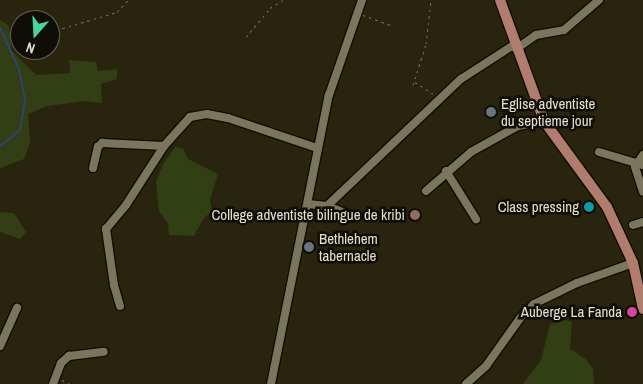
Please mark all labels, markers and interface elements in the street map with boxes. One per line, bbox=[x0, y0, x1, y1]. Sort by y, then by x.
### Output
north arrow bbox=[10, 10, 60, 60]
text: N bbox=[24, 38, 37, 58]
place label: Eglise adventiste du septieme jour bbox=[501, 94, 595, 129]
marker: Eglise adventiste du septieme jour bbox=[485, 106, 497, 118]
place label: Class pressing bbox=[498, 198, 579, 216]
marker: Class pressing bbox=[583, 201, 595, 213]
place label: College adventiste bilingue de kribi bbox=[211, 206, 405, 224]
marker: College adventiste bilingue de kribi bbox=[409, 209, 421, 221]
place label: Bethlehem tabernacle bbox=[319, 229, 378, 264]
marker: Bethlehem tabernacle bbox=[303, 241, 315, 253]
place label: Auberge La Fanda bbox=[521, 303, 622, 321]
marker: Auberge La Fanda bbox=[626, 306, 638, 318]

